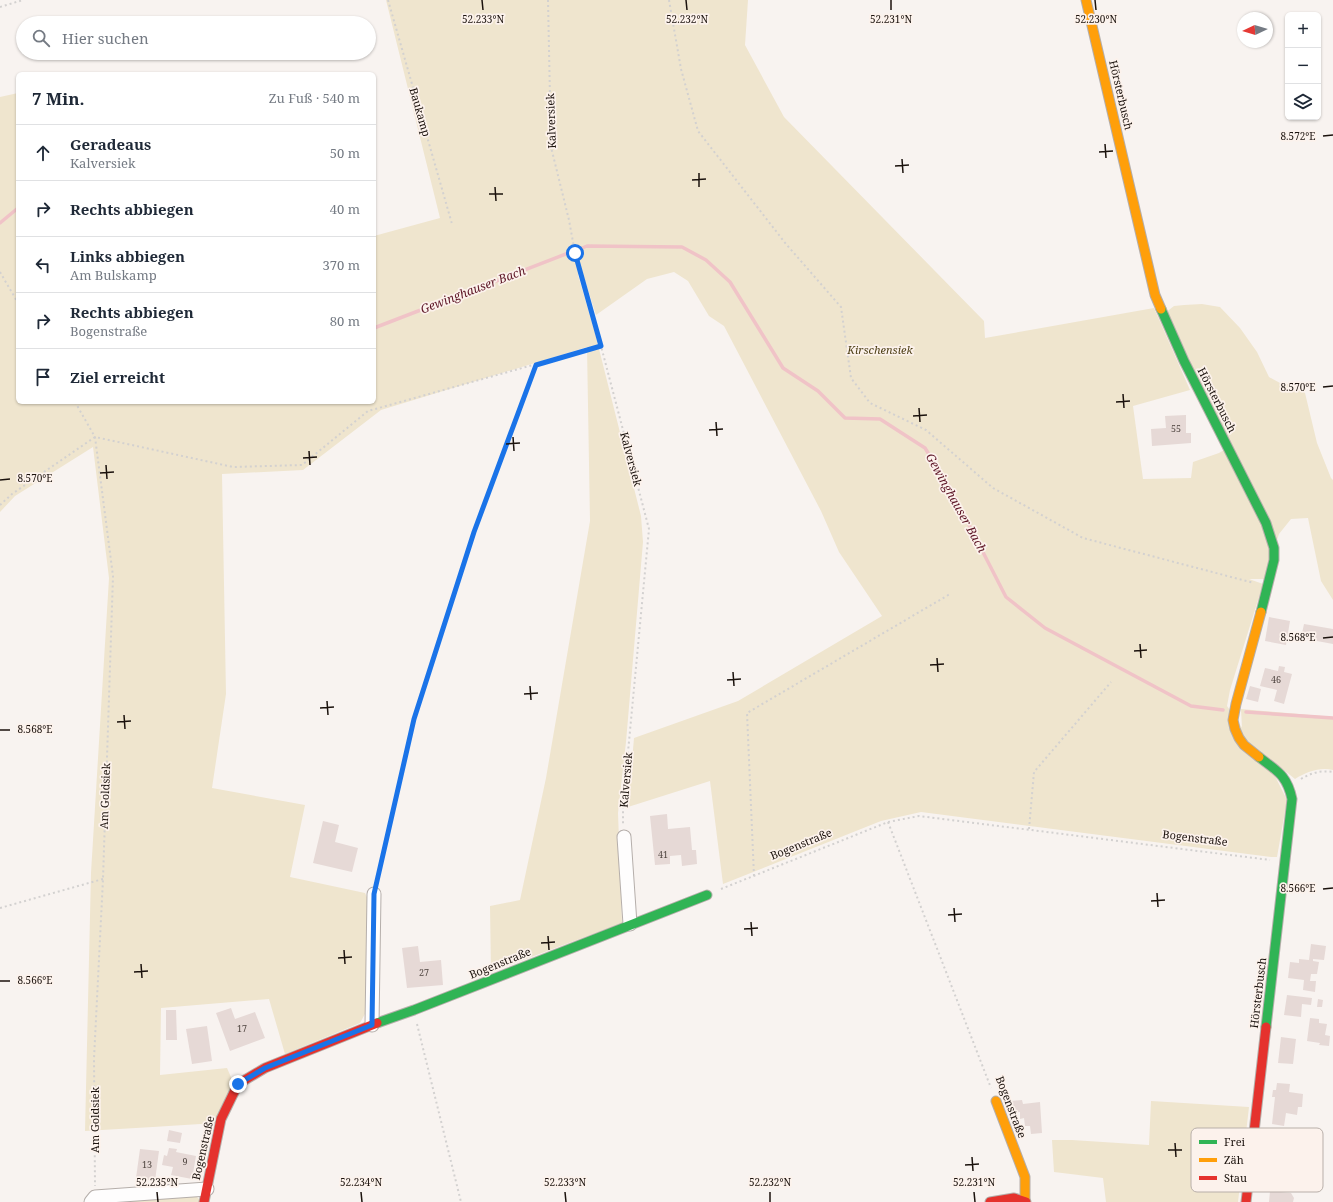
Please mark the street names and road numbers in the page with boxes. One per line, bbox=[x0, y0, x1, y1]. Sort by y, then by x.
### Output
street label: Hörsterbusch bbox=[1106, 58, 1137, 131]
street label: Baukamp bbox=[406, 86, 435, 138]
street label: Kalversiek bbox=[542, 92, 559, 149]
street label: Hörsterbusch bbox=[1195, 365, 1240, 435]
street label: Kalversiek bbox=[617, 430, 646, 488]
street label: Kalversiek bbox=[616, 751, 635, 808]
street label: Am Goldsiek bbox=[96, 762, 113, 829]
street label: Bogenstraße bbox=[768, 824, 834, 863]
street label: Bogenstraße bbox=[1162, 826, 1229, 849]
street label: Bogenstraße bbox=[467, 943, 533, 982]
street label: Hörsterbusch bbox=[1246, 957, 1269, 1029]
street label: Bogenstraße bbox=[993, 1074, 1030, 1140]
street label: Am Goldsiek bbox=[87, 1086, 102, 1153]
street label: Bogenstraße bbox=[188, 1114, 217, 1181]

